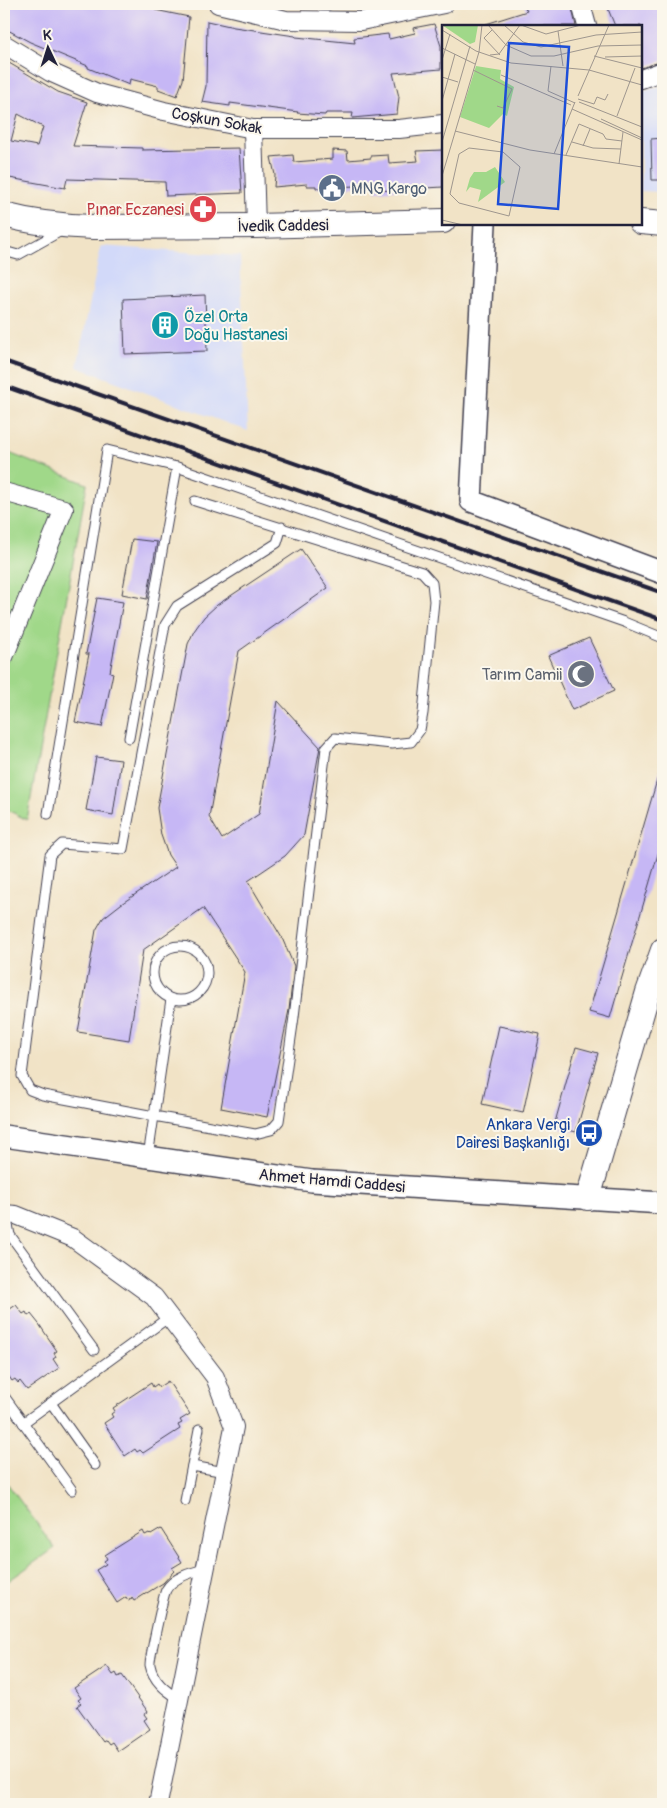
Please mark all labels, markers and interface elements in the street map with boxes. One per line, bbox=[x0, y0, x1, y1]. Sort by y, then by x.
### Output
north arrow bbox=[22, 22, 72, 72]
inset map bbox=[442, 25, 642, 225]
text: K bbox=[42, 27, 52, 44]
street label: Coşkun Sokak bbox=[170, 103, 264, 139]
public building icon: MNG Kargo bbox=[317, 173, 347, 203]
place label: MNG Kargo bbox=[351, 179, 427, 199]
pharmacy icon: Pınar Eczanesi bbox=[188, 194, 218, 224]
place label: Pınar Eczanesi bbox=[86, 200, 184, 220]
street label: İvedik Caddesi bbox=[237, 215, 329, 237]
place label: Özel Orta Doğu Hastanesi bbox=[184, 307, 288, 345]
building icon: Özel Orta Doğu Hastanesi bbox=[150, 310, 180, 340]
mosque icon: Tarım Camii bbox=[566, 659, 596, 689]
place label: Tarım Camii bbox=[482, 665, 562, 685]
place label: Ankara Vergi Dairesi Başkanlığı bbox=[456, 1115, 570, 1153]
bus stop icon: Ankara Vergi Dairesi Başkanlığı bbox=[574, 1118, 604, 1148]
street label: Ahmet Hamdi Caddesi bbox=[258, 1165, 406, 1197]

